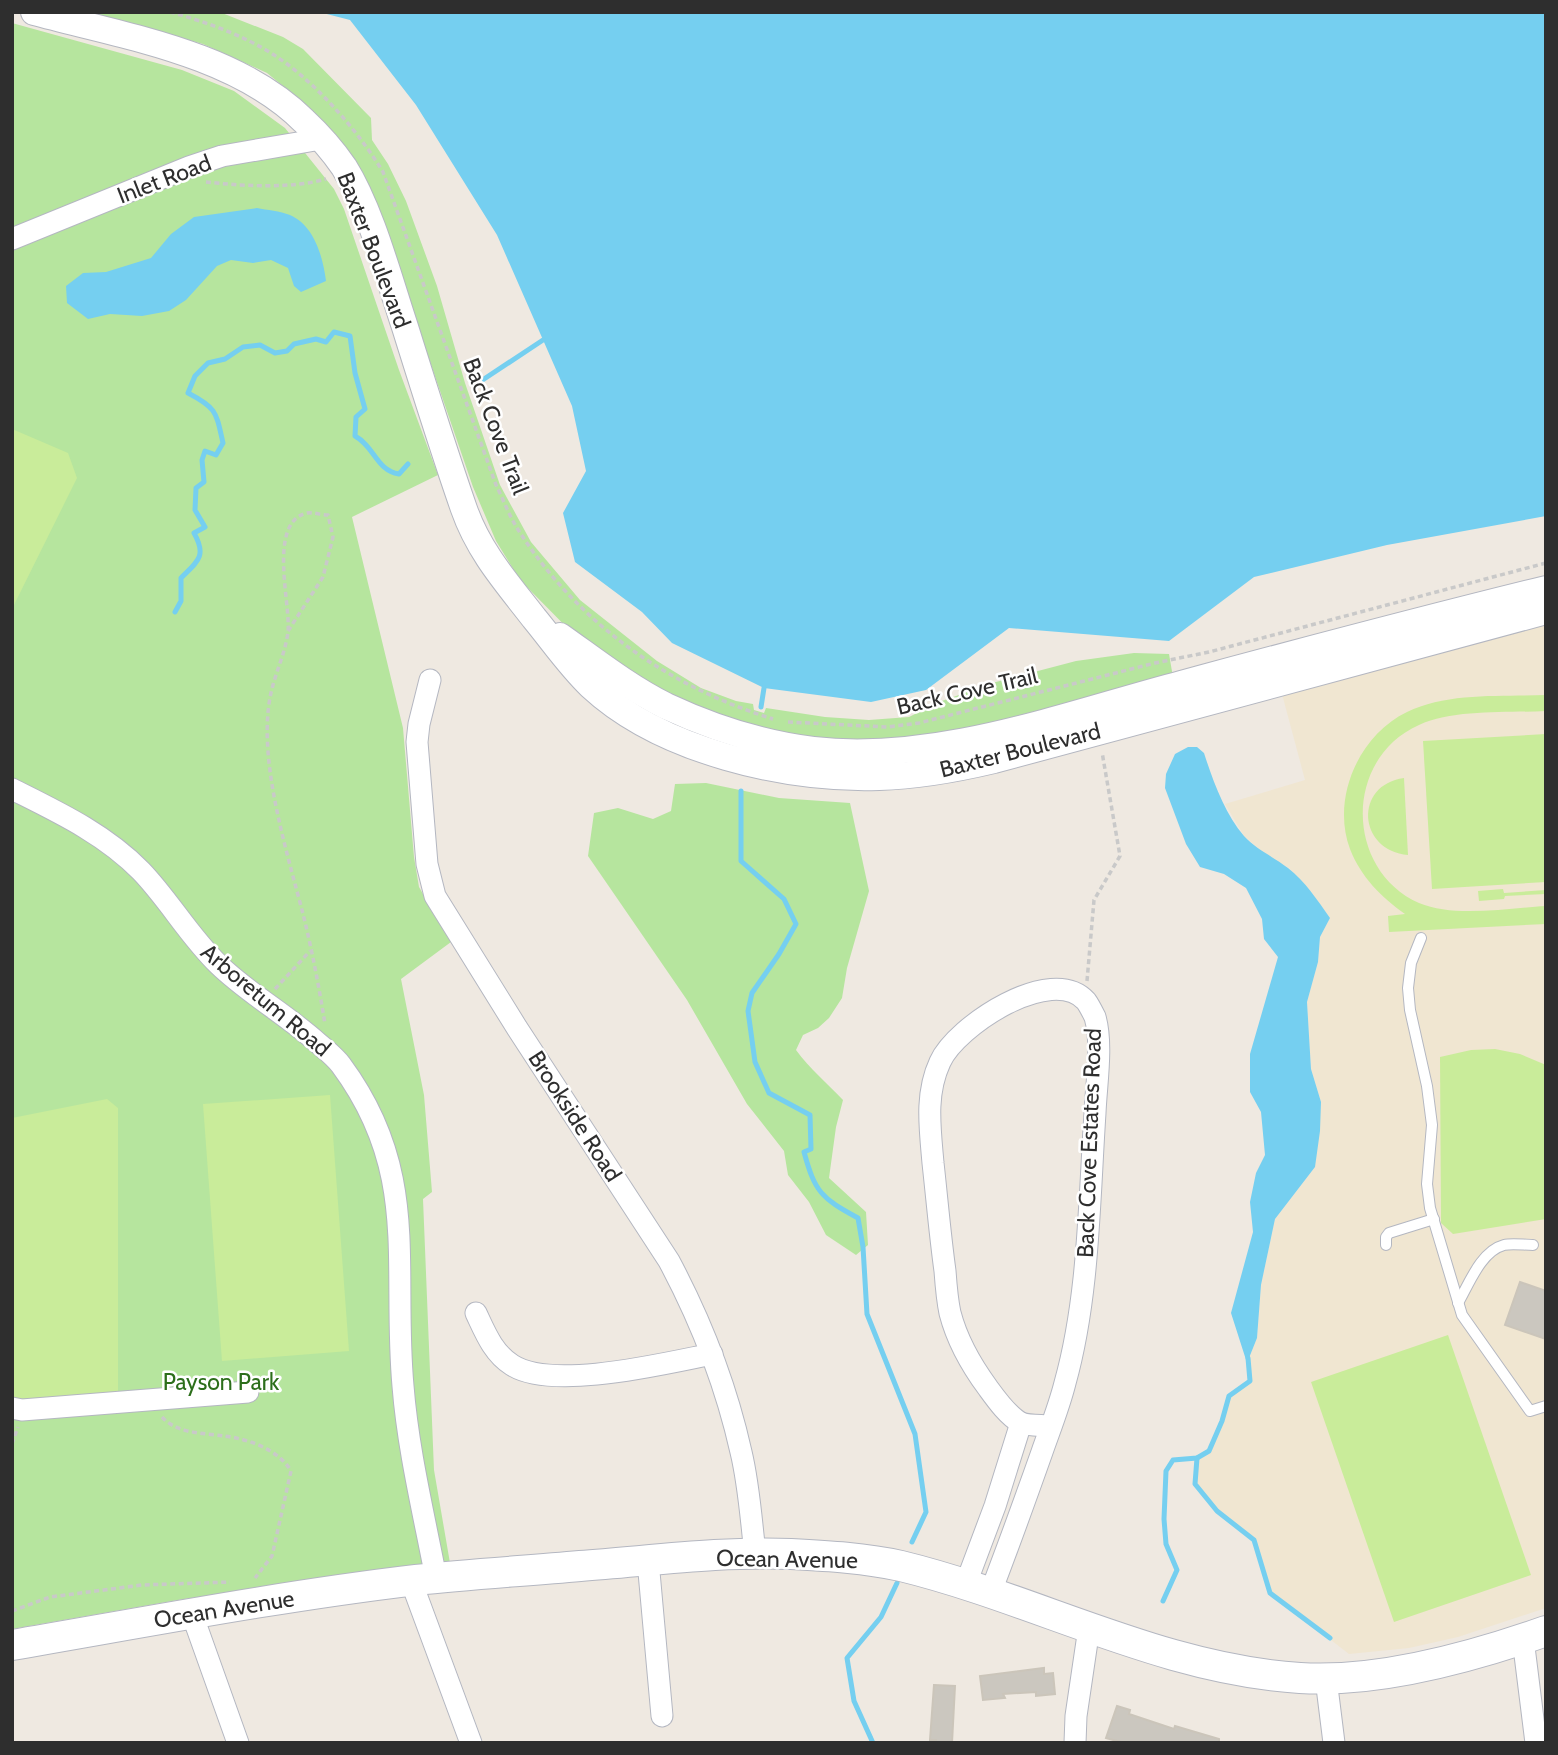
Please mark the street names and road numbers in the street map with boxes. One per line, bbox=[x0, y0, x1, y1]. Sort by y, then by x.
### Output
street label: Inlet Road bbox=[113, 148, 215, 210]
street label: Baxter Boulevard bbox=[331, 168, 417, 332]
street label: Back Cove Trail bbox=[457, 354, 535, 499]
street label: Back Cove Trail bbox=[894, 661, 1041, 721]
street label: Baxter Boulevard bbox=[937, 716, 1103, 784]
street label: Arboretum Road bbox=[195, 938, 337, 1062]
street label: Back Cove Estates Road bbox=[1071, 1028, 1107, 1258]
street label: Brookside Road bbox=[522, 1045, 628, 1187]
street label: Ocean Avenue bbox=[716, 1544, 858, 1574]
street label: Ocean Avenue bbox=[152, 1584, 296, 1634]

